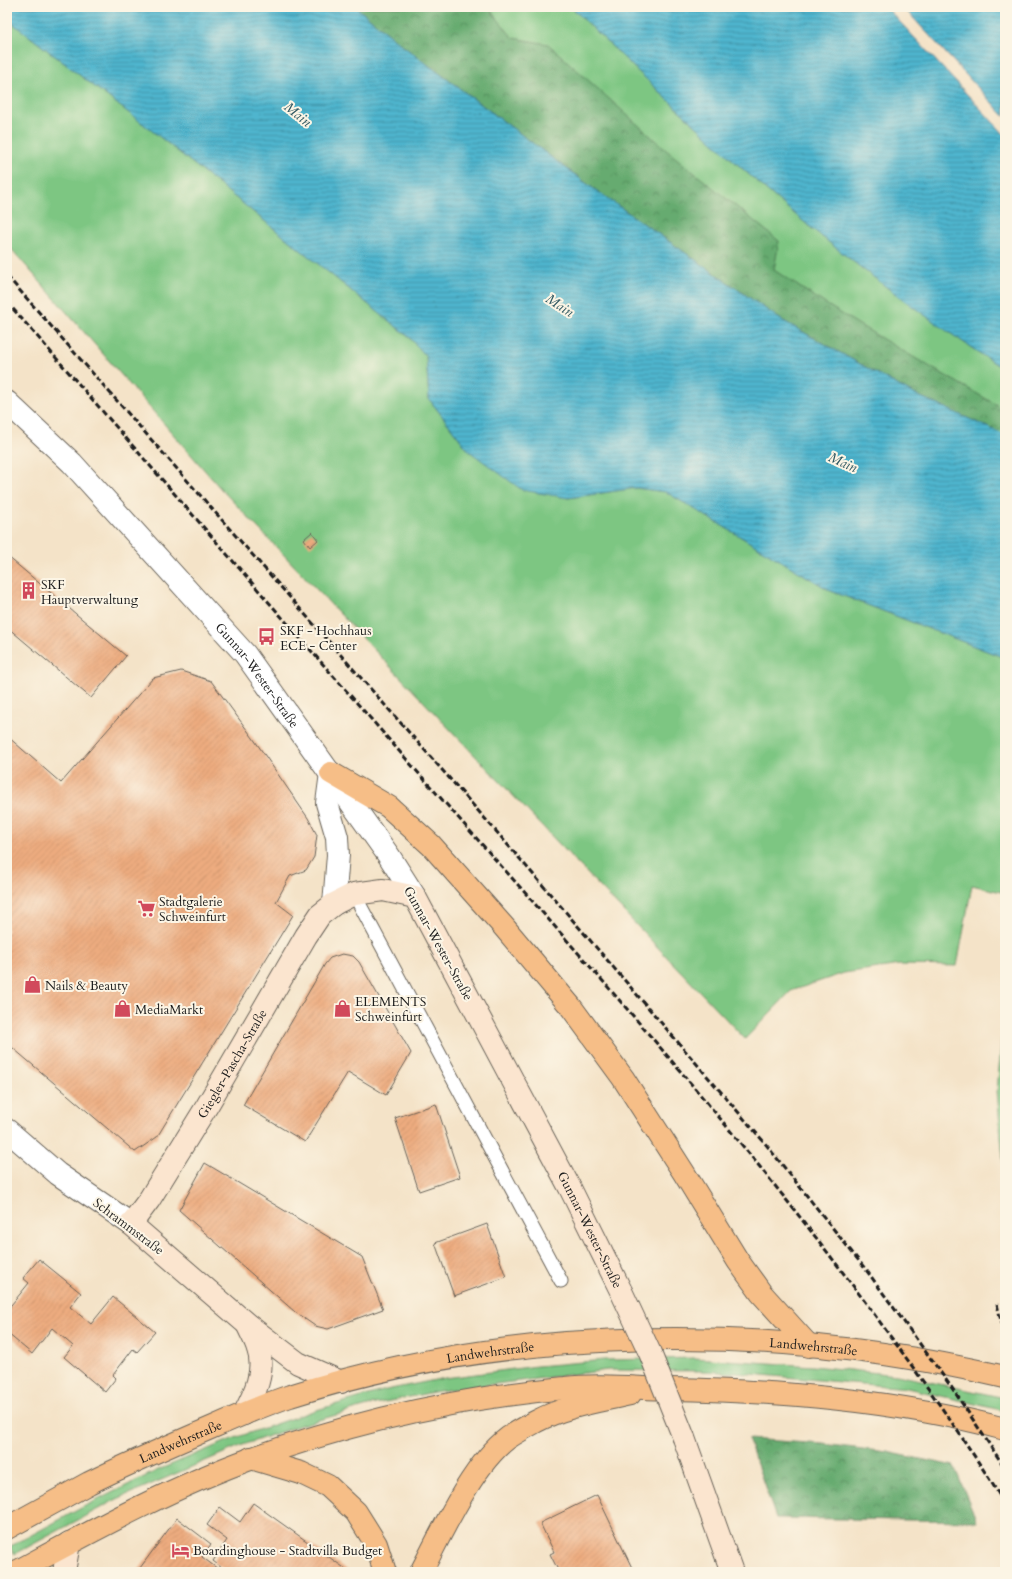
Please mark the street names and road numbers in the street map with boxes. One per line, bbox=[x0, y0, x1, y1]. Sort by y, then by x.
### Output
street label: Gunnar-Wester-Straße bbox=[211, 619, 303, 732]
street label: Gunnar-Wester-Straße bbox=[399, 883, 477, 1004]
street label: Giegler-Pascha-Straße bbox=[194, 1006, 272, 1122]
street label: Gunnar-Wester-Straße bbox=[553, 1169, 626, 1291]
street label: Schrammstraße bbox=[89, 1194, 168, 1259]
street label: Landwehrstraße bbox=[769, 1334, 859, 1360]
street label: Landwehrstraße bbox=[445, 1338, 535, 1368]
street label: Landwehrstraße bbox=[136, 1416, 225, 1468]

